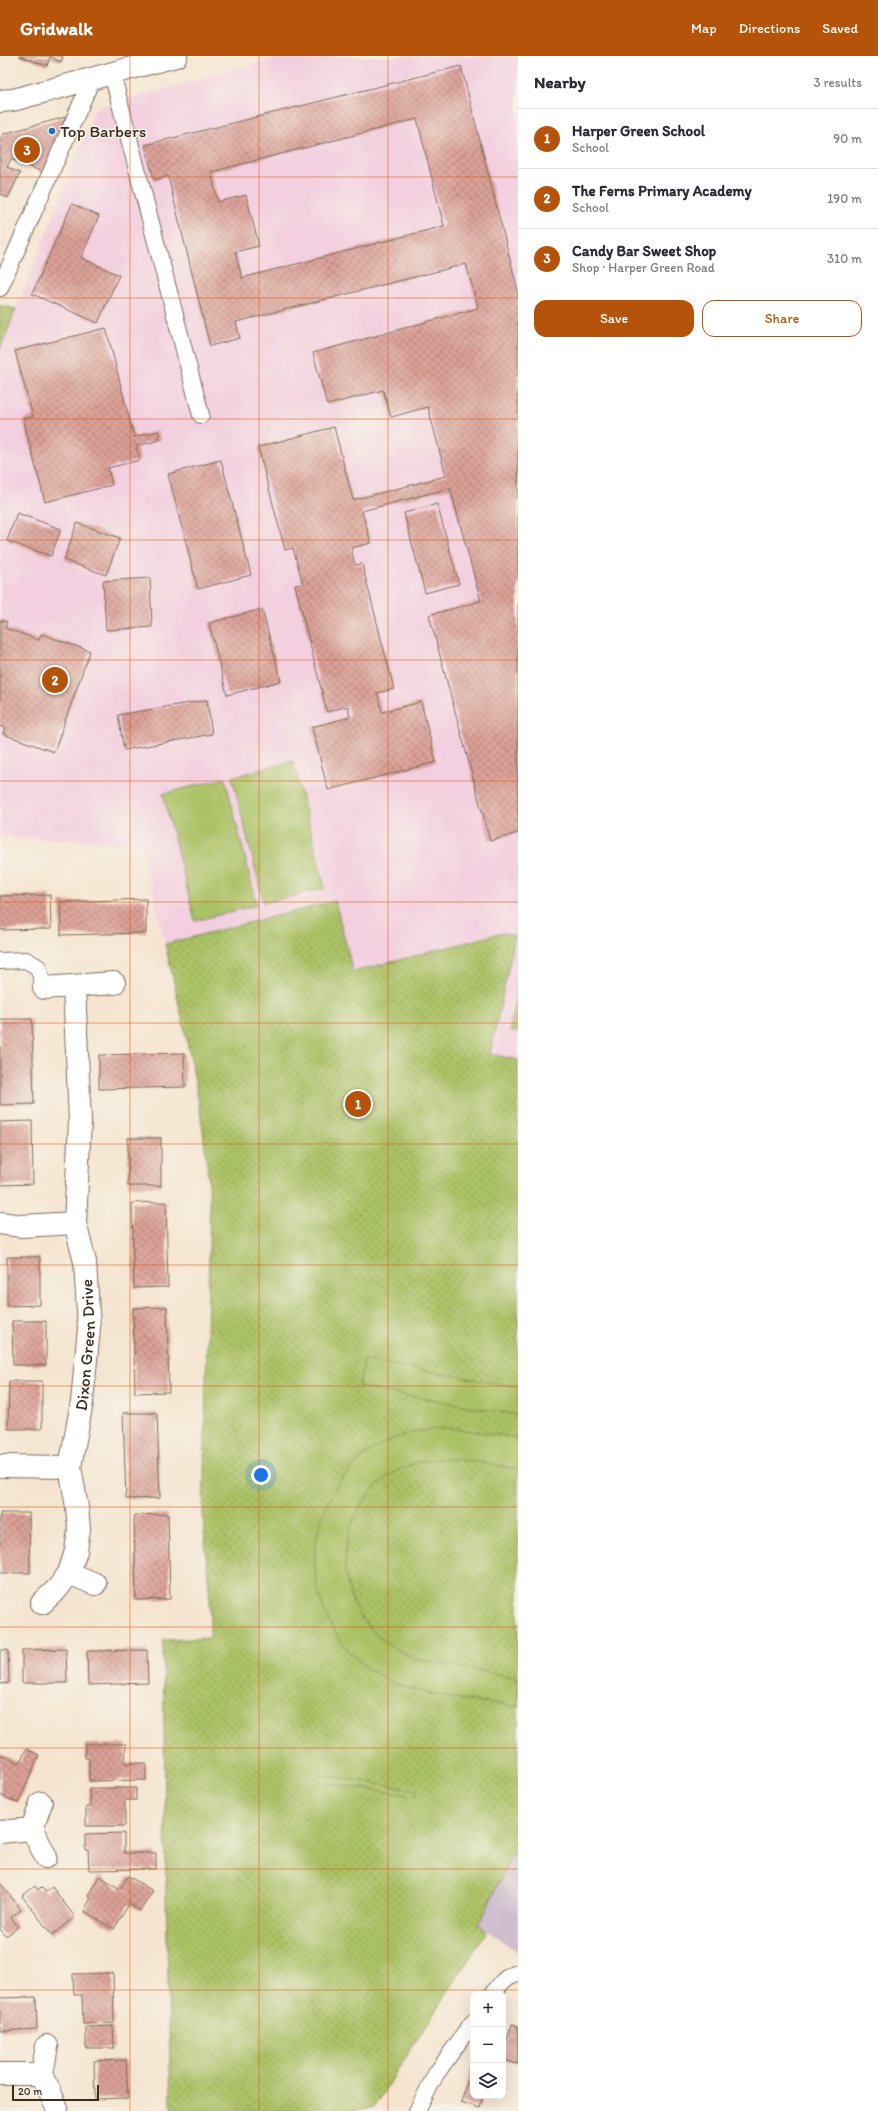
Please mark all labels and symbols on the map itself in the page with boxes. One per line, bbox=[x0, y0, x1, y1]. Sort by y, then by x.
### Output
place label: Top Barbers bbox=[60, 121, 146, 141]
marker: Top Barbers bbox=[47, 126, 57, 136]
pin: 3 bbox=[14, 135, 40, 165]
pin: 2 bbox=[42, 665, 68, 695]
pin: 1 bbox=[345, 1089, 371, 1119]
street label: Dixon Green Drive bbox=[71, 1278, 99, 1412]
your location bbox=[251, 1465, 271, 1485]
scale bar bbox=[12, 2083, 99, 2102]

